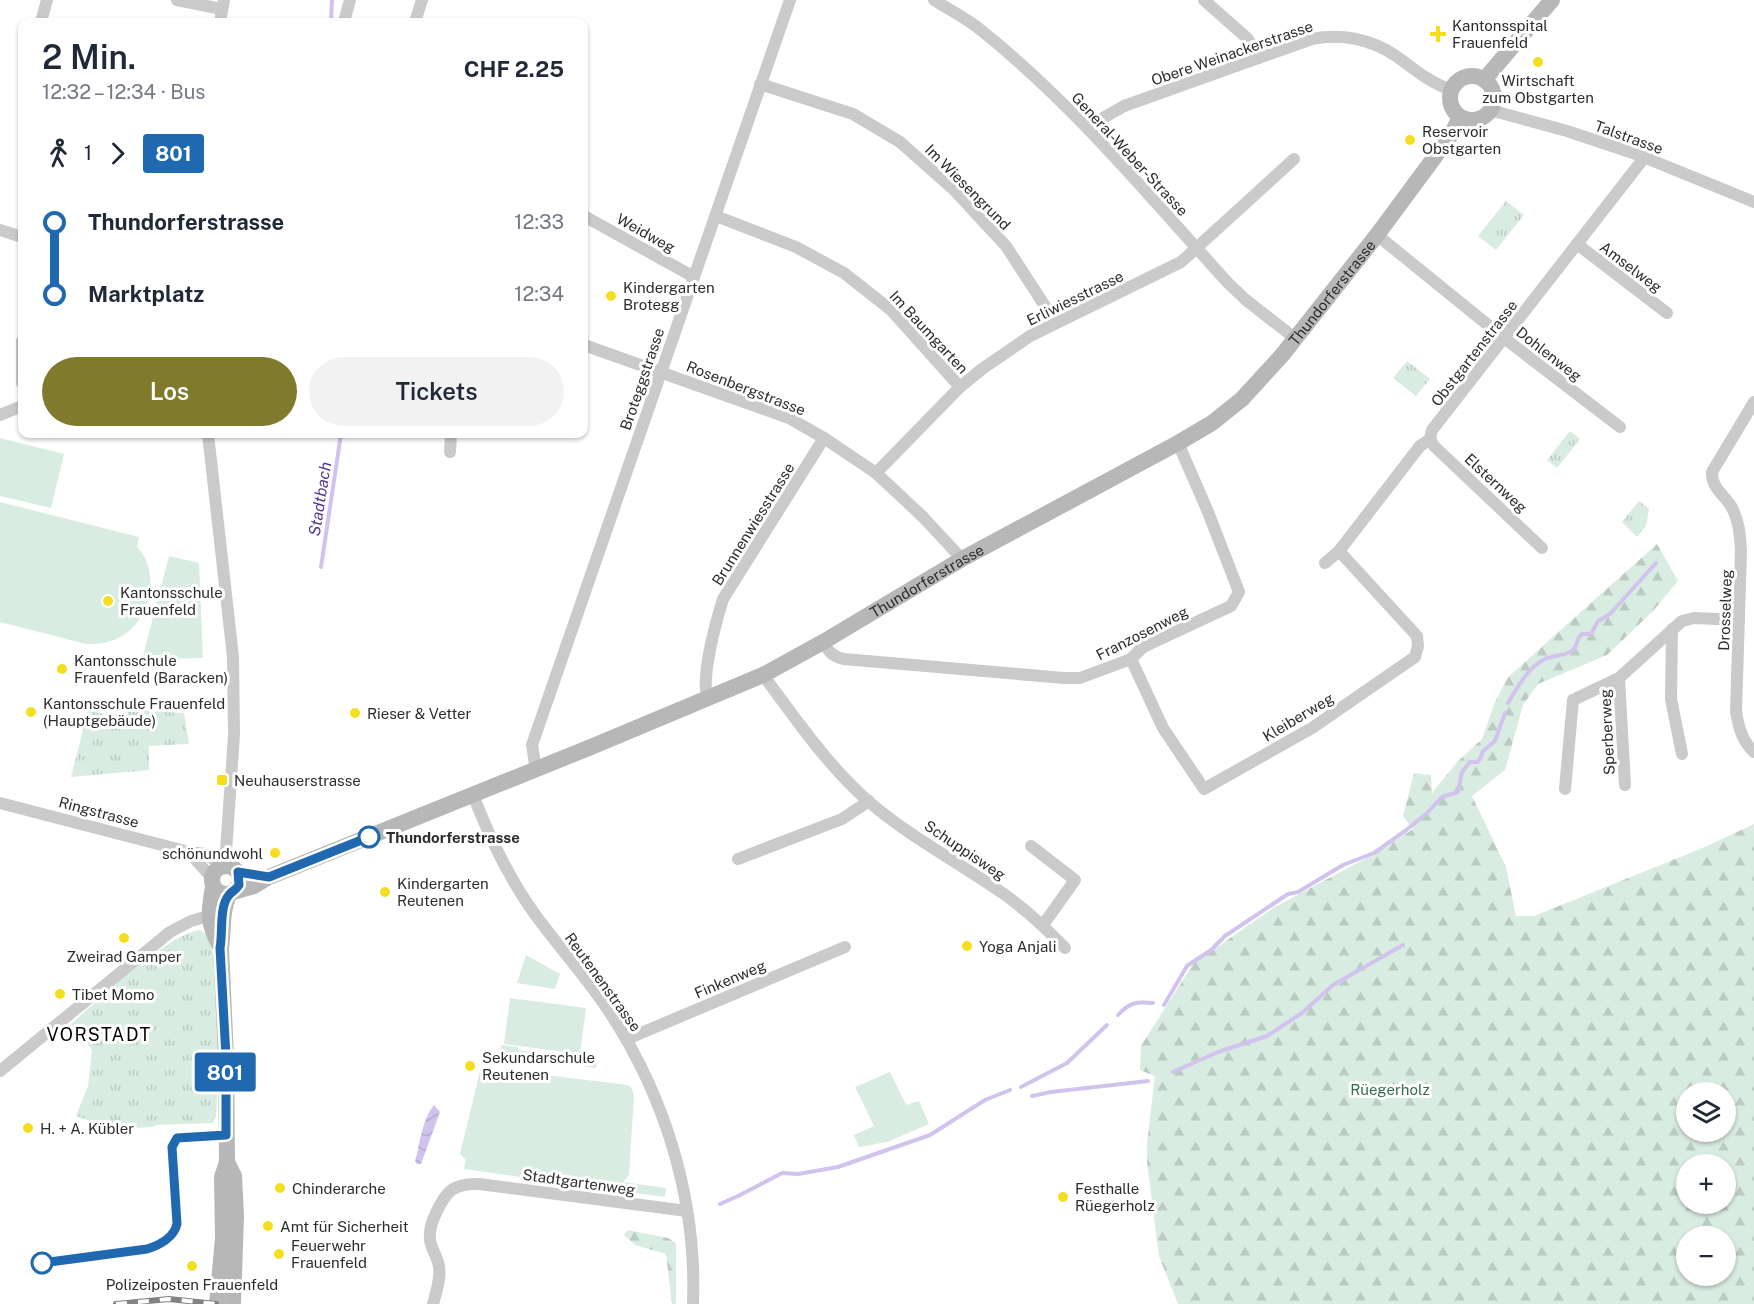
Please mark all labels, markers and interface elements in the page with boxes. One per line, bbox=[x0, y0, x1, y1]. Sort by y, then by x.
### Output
street label: Obere Weinackerstrasse bbox=[1149, 17, 1315, 89]
place label: Kantonsspital Frauenfeld bbox=[1452, 17, 1548, 51]
marker: Kantonsspital Frauenfeld bbox=[1429, 25, 1447, 43]
text: 2 Min. bbox=[42, 38, 136, 76]
marker: Wirtschaft zum Obstgarten bbox=[1531, 55, 1545, 69]
text: CHF 2.25 bbox=[464, 56, 564, 82]
place label: Wirtschaft zum Obstgarten bbox=[1482, 72, 1594, 106]
text: 12:32 – 12:34 · Bus bbox=[42, 80, 205, 104]
street label: General-Weber-Strasse bbox=[1068, 89, 1192, 219]
street label: Talstrasse bbox=[1593, 117, 1665, 157]
place label: Reservoir Obstgarten bbox=[1422, 123, 1501, 157]
marker: Reservoir Obstgarten bbox=[1403, 133, 1417, 147]
icon: walk bbox=[42, 137, 75, 170]
icon: forward bbox=[101, 137, 134, 170]
text: 1 bbox=[84, 141, 92, 165]
text: 801 bbox=[155, 141, 192, 166]
street label: Im Wiesengrund bbox=[922, 141, 1014, 233]
text: Thundorferstrasse bbox=[88, 209, 284, 235]
text: 12:33 bbox=[514, 210, 564, 234]
street label: Weidweg bbox=[614, 210, 678, 256]
street label: Thundorferstrasse bbox=[1285, 236, 1379, 348]
street label: Amselweg bbox=[1597, 238, 1665, 296]
street label: Erliwiesstrasse bbox=[1024, 267, 1126, 329]
place label: Kindergarten Brotegg bbox=[623, 279, 715, 313]
text: Marktplatz bbox=[88, 281, 204, 307]
text: 12:34 bbox=[514, 282, 564, 306]
street label: Im Baumgarten bbox=[886, 287, 972, 377]
marker: Kindergarten Brotegg bbox=[604, 289, 618, 303]
street label: Obstgartenstrasse bbox=[1427, 297, 1521, 409]
street label: Dohlenweg bbox=[1513, 323, 1585, 385]
street label: Broteggstrasse bbox=[617, 326, 667, 432]
button: Los bbox=[42, 357, 297, 426]
button: Tickets bbox=[309, 357, 564, 426]
street label: Rosenbergstrasse bbox=[684, 358, 808, 418]
street label: Elsternweg bbox=[1461, 450, 1531, 516]
street label: Brunnenwiesstrasse bbox=[708, 460, 798, 588]
water label: Stadtbach bbox=[305, 461, 335, 537]
street label: Thundorferstrasse bbox=[867, 540, 987, 621]
street label: Drosselweg bbox=[1715, 569, 1735, 651]
place label: Kantonsschule Frauenfeld bbox=[120, 584, 223, 618]
marker: Kantonsschule Frauenfeld bbox=[101, 594, 115, 608]
street label: Franzosenweg bbox=[1093, 603, 1191, 663]
place label: Kantonsschule Frauenfeld (Baracken) bbox=[74, 652, 228, 686]
marker: Kantonsschule Frauenfeld (Baracken) bbox=[55, 662, 69, 676]
street label: Kleiberweg bbox=[1260, 689, 1336, 745]
street label: Sperberweg bbox=[1596, 689, 1618, 775]
place label: Kantonsschule Frauenfeld (Hauptgebäude) bbox=[43, 695, 225, 729]
marker: Kantonsschule Frauenfeld (Hauptgebäude) bbox=[24, 705, 38, 719]
place label: Rieser & Vetter bbox=[367, 705, 472, 722]
marker: Rieser & Vetter bbox=[348, 706, 362, 720]
place label: Neuhauserstrasse bbox=[234, 772, 361, 789]
marker: Neuhauserstrasse bbox=[215, 773, 229, 787]
street label: Ringstrasse bbox=[57, 793, 141, 831]
street label: Schuppisweg bbox=[921, 817, 1009, 883]
marker: Thundorferstrasse bbox=[358, 826, 380, 848]
place label: Thundorferstrasse bbox=[386, 829, 520, 846]
place label: schönundwohl bbox=[162, 845, 263, 862]
marker: schönundwohl bbox=[268, 846, 282, 860]
place label: Kindergarten Reutenen bbox=[397, 875, 489, 909]
marker: Kindergarten Reutenen bbox=[378, 885, 392, 899]
street label: Reutenenstrasse bbox=[562, 929, 644, 1035]
marker: Zweirad Gamper bbox=[117, 931, 131, 945]
place label: Yoga Anjali bbox=[979, 938, 1056, 955]
marker: Yoga Anjali bbox=[960, 939, 974, 953]
place label: Zweirad Gamper bbox=[66, 948, 182, 965]
street label: Finkenweg bbox=[692, 956, 768, 1002]
place label: Tibet Momo bbox=[72, 986, 154, 1003]
marker: Tibet Momo bbox=[53, 987, 67, 1001]
district label: VORSTADT bbox=[46, 1024, 152, 1045]
place label: Sekundarschule Reutenen bbox=[482, 1049, 595, 1083]
line badge: 801 bbox=[190, 1052, 260, 1092]
marker: Sekundarschule Reutenen bbox=[463, 1059, 477, 1073]
text: 801 bbox=[207, 1060, 243, 1085]
park label: Rüegerholz bbox=[1350, 1081, 1430, 1098]
map controls bbox=[1676, 1082, 1736, 1286]
button: layers bbox=[1676, 1082, 1736, 1142]
place label: H. + A. Kübler bbox=[40, 1120, 134, 1137]
marker: H. + A. Kübler bbox=[21, 1121, 35, 1135]
button: + bbox=[1676, 1154, 1736, 1214]
street label: Stadtgartenweg bbox=[522, 1166, 636, 1198]
place label: Chinderarche bbox=[292, 1180, 386, 1197]
place label: Festhalle Rüegerholz bbox=[1075, 1180, 1155, 1214]
marker: Chinderarche bbox=[273, 1181, 287, 1195]
marker: Festhalle Rüegerholz bbox=[1056, 1190, 1070, 1204]
place label: Amt für Sicherheit bbox=[280, 1218, 409, 1235]
marker: Amt für Sicherheit bbox=[261, 1219, 275, 1233]
button: − bbox=[1676, 1226, 1736, 1286]
place label: Feuerwehr Frauenfeld bbox=[291, 1237, 367, 1271]
marker: Feuerwehr Frauenfeld bbox=[272, 1247, 286, 1261]
unlabelled marker bbox=[31, 1252, 53, 1274]
marker: Polizeiposten Frauenfeld bbox=[185, 1259, 199, 1273]
place label: Polizeiposten Frauenfeld bbox=[106, 1276, 278, 1293]

